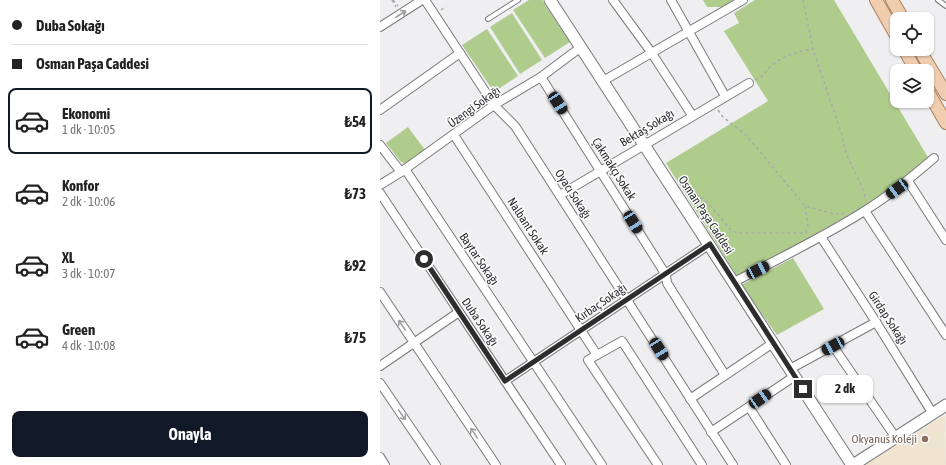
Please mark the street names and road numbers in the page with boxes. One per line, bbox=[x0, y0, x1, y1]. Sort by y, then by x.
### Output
street label: Üzengi Sokağı bbox=[445, 83, 503, 131]
street label: Bektaş Sokağı bbox=[617, 106, 677, 150]
street label: Çakmakçı Sokak bbox=[589, 135, 639, 204]
street label: Oyacı Sokağı bbox=[552, 167, 594, 221]
street label: Osman Paşa Caddesi bbox=[676, 173, 736, 257]
street label: Nalbant Sokak bbox=[504, 195, 552, 258]
street label: Baytar Sokağı bbox=[456, 230, 502, 288]
street label: Kırbaç Sokağı bbox=[573, 281, 629, 325]
street label: Girdap Sokağı bbox=[866, 289, 910, 347]
street label: Duba Sokağı bbox=[459, 295, 501, 349]

